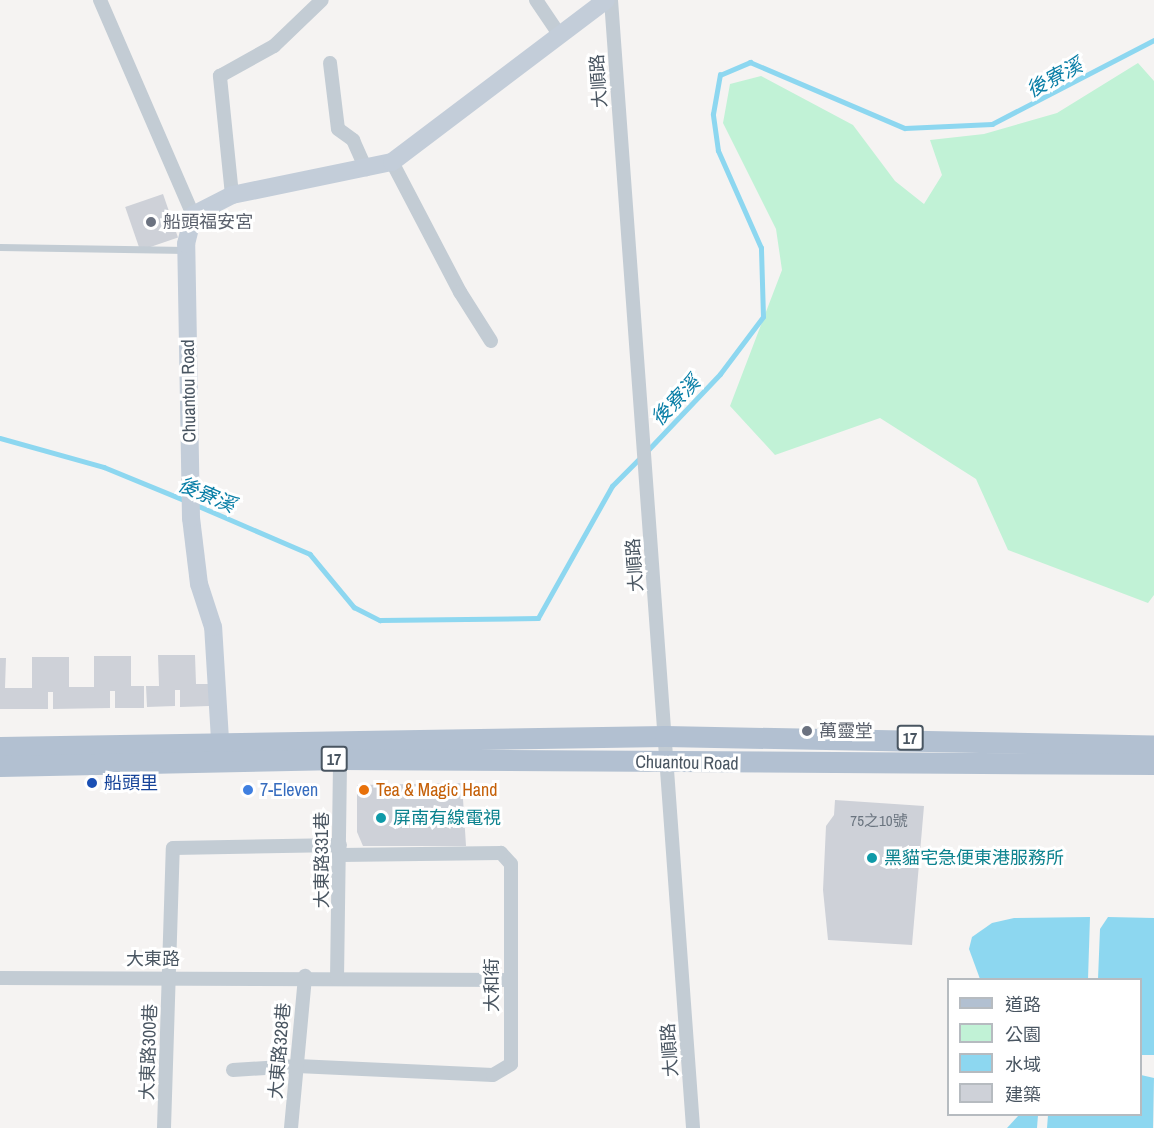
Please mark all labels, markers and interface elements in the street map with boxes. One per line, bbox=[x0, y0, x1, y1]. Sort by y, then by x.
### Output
water label: 後寮溪 bbox=[1022, 52, 1086, 102]
street label: 大順路 bbox=[586, 53, 612, 109]
place label: 船頭福安宮 bbox=[163, 211, 253, 233]
marker: 船頭福安宮 bbox=[144, 215, 158, 229]
street label: Chuantou Road bbox=[177, 339, 201, 443]
water label: 後寮溪 bbox=[646, 370, 704, 430]
water label: 後寮溪 bbox=[175, 471, 239, 517]
street label: 大順路 bbox=[622, 537, 648, 593]
place label: 萬靈堂 bbox=[819, 720, 873, 742]
marker: 萬靈堂 bbox=[800, 724, 814, 738]
road number: 17 bbox=[896, 725, 924, 751]
road number: 17 bbox=[320, 746, 348, 772]
street label: Chuantou Road bbox=[635, 751, 739, 775]
place label: 船頭里 bbox=[104, 772, 158, 794]
marker: 船頭里 bbox=[85, 776, 99, 790]
place label: 7-Eleven bbox=[260, 779, 318, 801]
place label: Tea & Magic Hand bbox=[376, 779, 497, 801]
marker: 7-Eleven bbox=[241, 783, 255, 797]
marker: Tea & Magic Hand bbox=[357, 783, 371, 797]
place label: 屏南有線電視 bbox=[393, 807, 501, 829]
marker: 屏南有線電視 bbox=[374, 811, 388, 825]
street label: 大東路331巷 bbox=[311, 812, 333, 908]
house number: 75之10號 bbox=[850, 812, 908, 830]
place label: 黑貓宅急便東港服務所 bbox=[884, 847, 1064, 869]
marker: 黑貓宅急便東港服務所 bbox=[865, 851, 879, 865]
street label: 大東路 bbox=[126, 948, 180, 970]
street label: 大和街 bbox=[481, 958, 503, 1012]
legend bbox=[947, 978, 1142, 1116]
text: 道路 bbox=[1005, 992, 1041, 1017]
street label: 大東路328巷 bbox=[265, 1002, 295, 1100]
street label: 大東路300巷 bbox=[137, 1003, 161, 1101]
street label: 大順路 bbox=[657, 1022, 683, 1078]
text: 公園 bbox=[1005, 1022, 1041, 1047]
text: 水域 bbox=[1005, 1052, 1041, 1077]
text: 建築 bbox=[1005, 1082, 1041, 1107]

